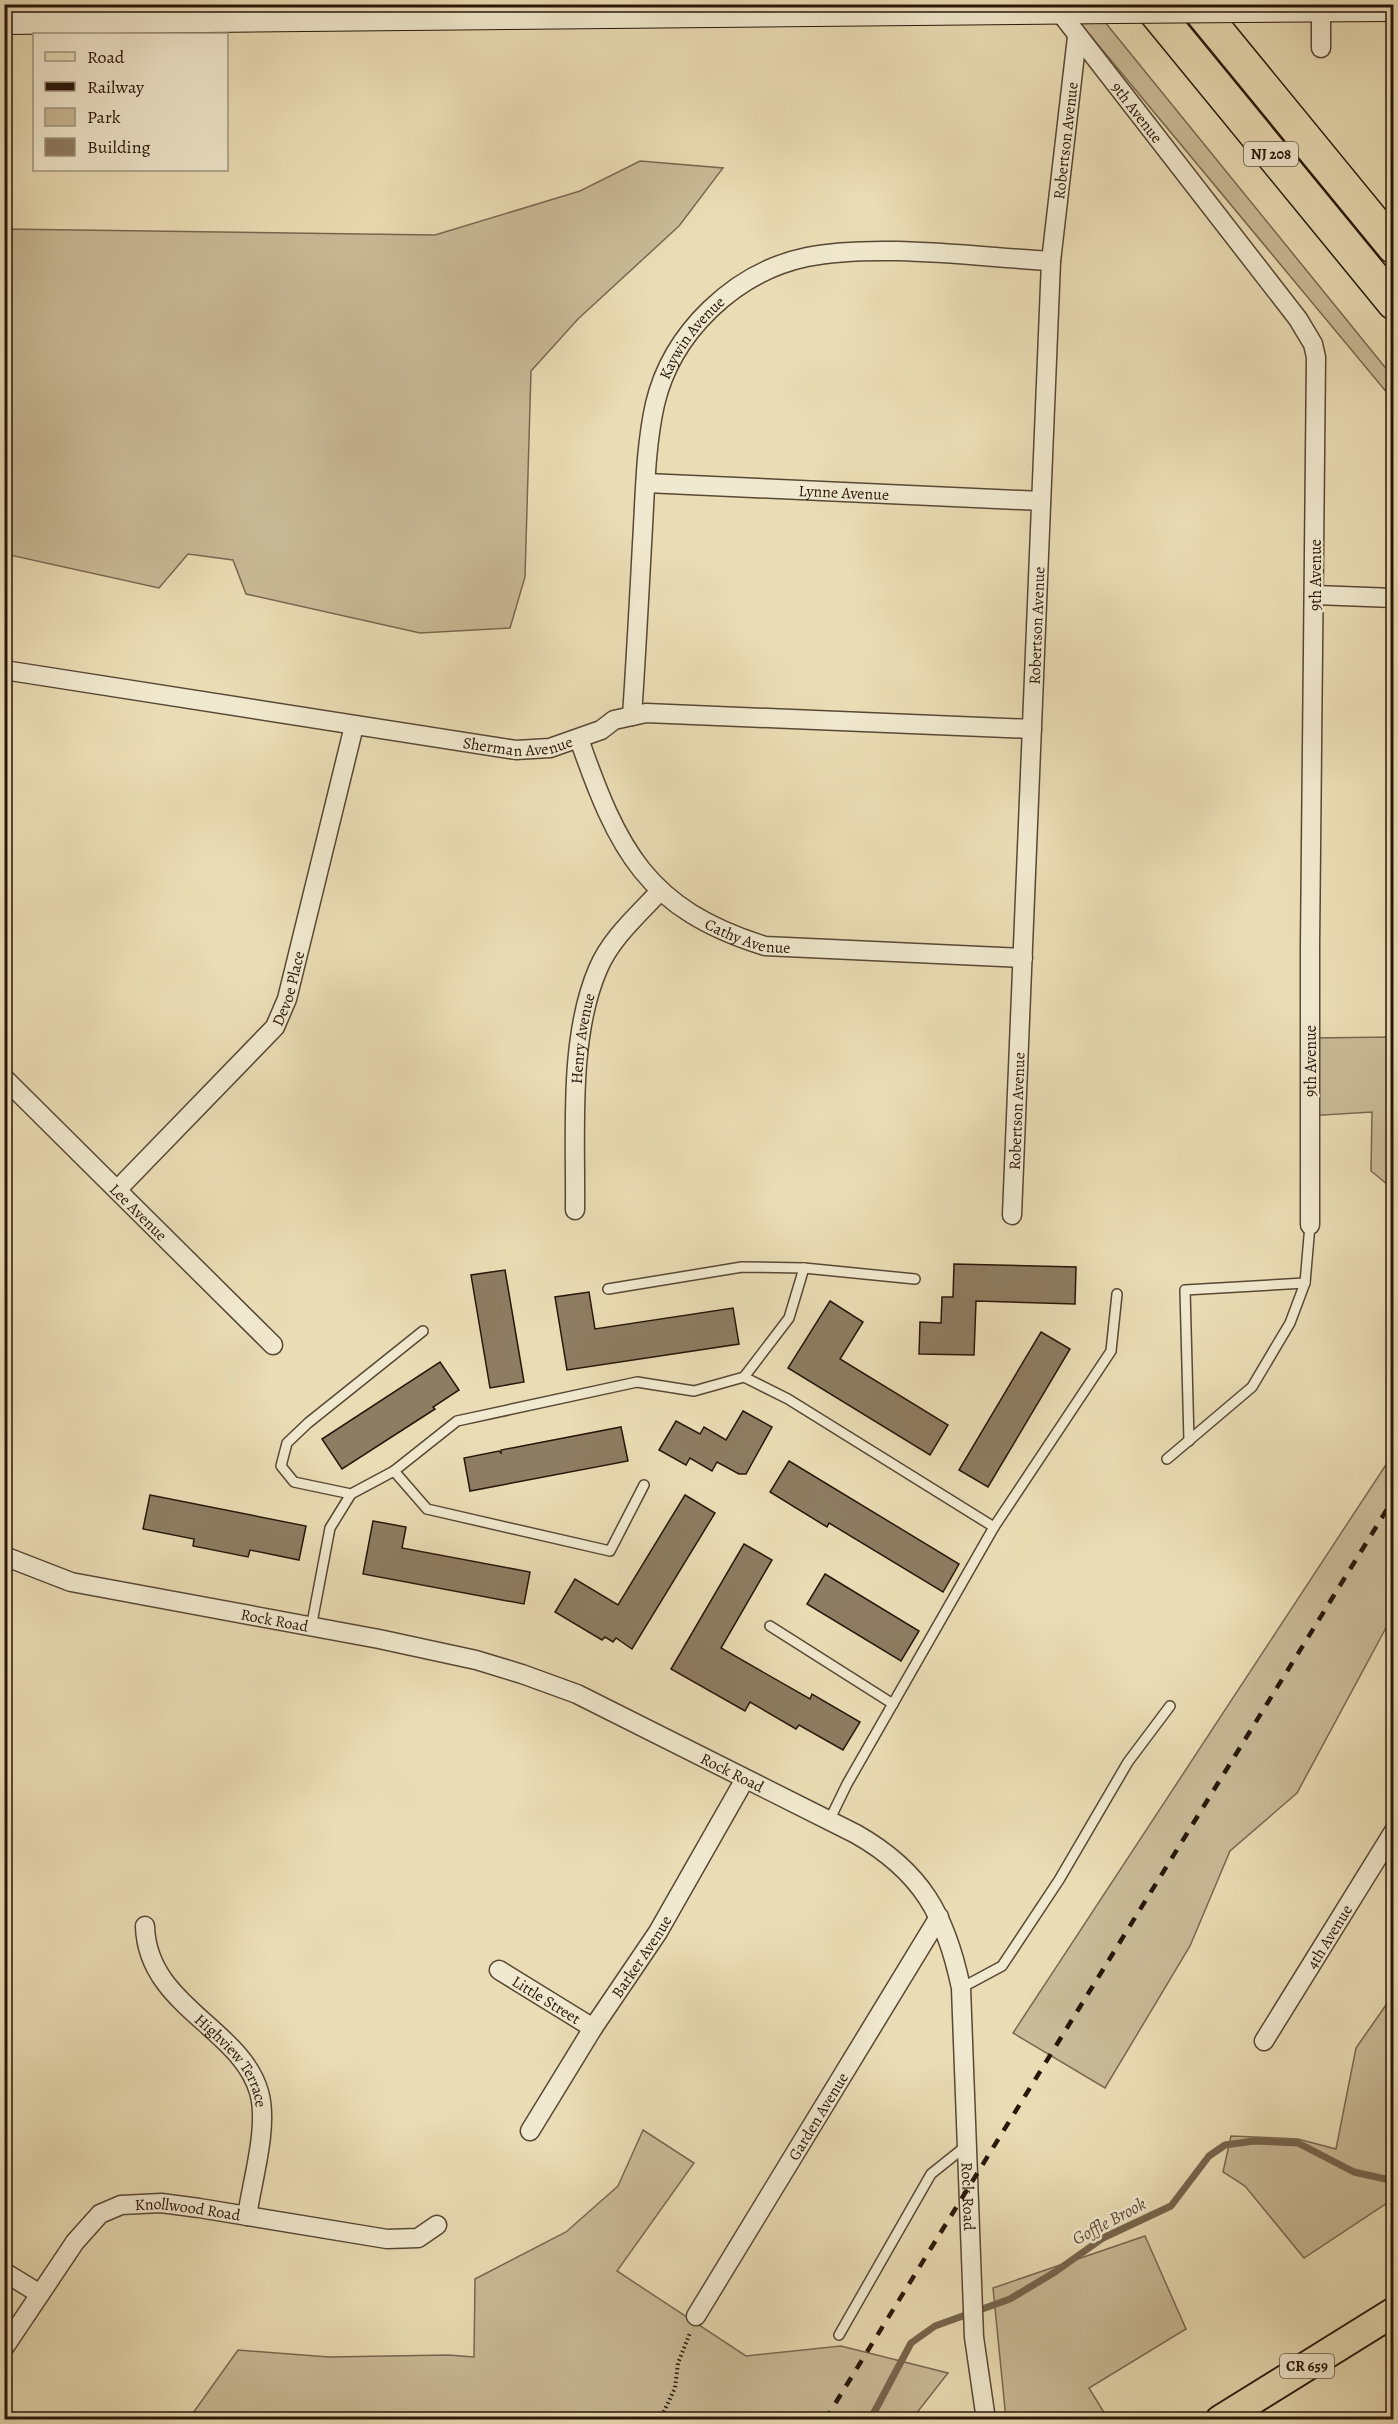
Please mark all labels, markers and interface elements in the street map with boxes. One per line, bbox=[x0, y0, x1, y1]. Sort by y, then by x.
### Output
legend bbox=[33, 33, 228, 171]
text: Road bbox=[87, 45, 125, 69]
text: Railway bbox=[87, 75, 145, 99]
street label: 9th Avenue bbox=[1106, 78, 1167, 148]
street label: Robertson Avenue bbox=[1048, 81, 1084, 201]
text: Park bbox=[87, 105, 121, 129]
text: Building bbox=[87, 135, 151, 159]
road number: NJ 208 bbox=[1244, 142, 1298, 166]
street label: Kaywin Avenue bbox=[654, 291, 730, 383]
street label: Lynne Avenue bbox=[798, 480, 890, 506]
street label: 9th Avenue bbox=[1305, 539, 1327, 611]
street label: Robertson Avenue bbox=[1024, 566, 1051, 685]
street label: Sherman Avenue bbox=[461, 731, 576, 762]
street label: Cathy Avenue bbox=[701, 913, 791, 959]
street label: Devoe Place bbox=[267, 949, 310, 1030]
street label: Henry Avenue bbox=[566, 990, 601, 1085]
street label: 9th Avenue bbox=[1300, 1025, 1322, 1097]
street label: Robertson Avenue bbox=[1004, 1052, 1031, 1171]
street label: Lee Avenue bbox=[104, 1179, 172, 1246]
street label: Rock Road bbox=[239, 1604, 311, 1638]
street label: Rock Road bbox=[697, 1748, 768, 1798]
street label: 4th Avenue bbox=[1301, 1901, 1358, 1973]
street label: Barker Avenue bbox=[606, 1912, 677, 2003]
street label: Little Street bbox=[508, 1971, 585, 2030]
street label: Highview Terrace bbox=[190, 2009, 272, 2109]
street label: Garden Avenue bbox=[783, 2069, 854, 2165]
street label: Rock Road bbox=[955, 2162, 980, 2231]
water label: Goffle Brook bbox=[1068, 2192, 1150, 2250]
street label: Knollwood Road bbox=[134, 2193, 242, 2227]
road number: CR 659 bbox=[1280, 2354, 1334, 2378]

